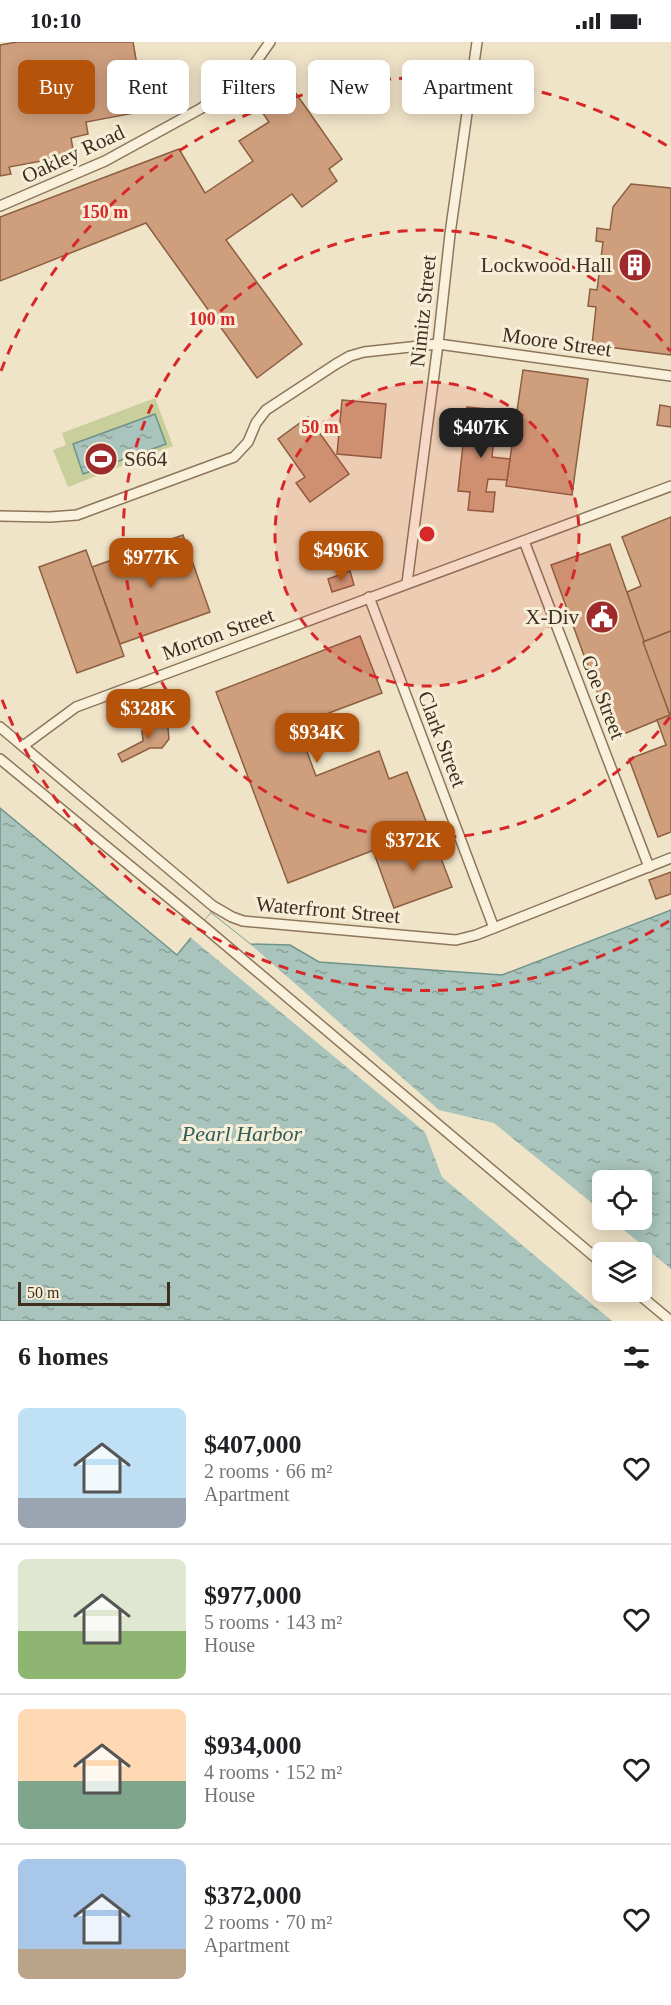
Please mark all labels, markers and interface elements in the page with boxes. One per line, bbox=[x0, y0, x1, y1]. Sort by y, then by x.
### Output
text: 10:10 bbox=[30, 8, 81, 33]
chip: Buy bbox=[18, 60, 95, 114]
chip: Rent bbox=[107, 60, 189, 114]
chip: Filters bbox=[201, 60, 296, 114]
chip: New bbox=[308, 60, 390, 114]
chip: Apartment bbox=[402, 60, 534, 114]
street label: Oakley Road bbox=[18, 120, 128, 188]
text: 150 m bbox=[82, 202, 128, 222]
building icon: Lockwood Hall bbox=[617, 247, 653, 283]
place label: Lockwood Hall bbox=[481, 253, 612, 277]
street label: Nimitz Street bbox=[405, 254, 441, 368]
text: 100 m bbox=[189, 309, 235, 329]
street label: Moore Street bbox=[501, 322, 613, 362]
pin: $407K bbox=[439, 408, 523, 459]
text: $407K bbox=[453, 416, 509, 438]
text: 50 m bbox=[301, 417, 339, 437]
sports icon: S664 bbox=[83, 441, 119, 477]
place label: S664 bbox=[124, 447, 168, 471]
centre of rings bbox=[417, 524, 437, 544]
pin: $496K bbox=[299, 531, 383, 582]
pin: $977K bbox=[109, 538, 193, 589]
text: $496K bbox=[313, 539, 369, 561]
text: $977K bbox=[123, 546, 179, 568]
public building icon: X-Div bbox=[584, 599, 620, 635]
street label: Morton Street bbox=[159, 603, 277, 665]
place label: X-Div bbox=[525, 605, 579, 629]
street label: Coe Street bbox=[576, 652, 630, 743]
street label: Clark Street bbox=[413, 688, 471, 791]
pin: $328K bbox=[106, 689, 190, 740]
text: $328K bbox=[120, 697, 176, 719]
pin: $934K bbox=[275, 713, 359, 764]
text: $934K bbox=[289, 721, 345, 743]
pin: $372K bbox=[371, 821, 455, 872]
text: $372K bbox=[385, 829, 441, 851]
street label: Waterfront Street bbox=[255, 892, 401, 928]
water label: Pearl Harbor bbox=[181, 1121, 303, 1146]
map controls bbox=[592, 1170, 652, 1302]
button: locate bbox=[592, 1170, 652, 1230]
button: layers bbox=[592, 1242, 652, 1302]
scale bar bbox=[18, 1279, 170, 1306]
text: 50 m bbox=[27, 1284, 59, 1301]
icon: filters bbox=[620, 1341, 653, 1374]
text: 6 homes bbox=[18, 1342, 108, 1371]
text: $407,000 bbox=[204, 1430, 302, 1459]
icon: home bbox=[66, 1432, 138, 1504]
icon: heart bbox=[620, 1452, 653, 1485]
text: 2 rooms · 66 m² bbox=[204, 1460, 332, 1482]
text: Apartment bbox=[204, 1483, 290, 1505]
text: $977,000 bbox=[204, 1581, 302, 1610]
icon: home bbox=[66, 1583, 138, 1655]
icon: heart bbox=[620, 1603, 653, 1636]
text: 5 rooms · 143 m² bbox=[204, 1611, 342, 1633]
text: House bbox=[204, 1634, 255, 1656]
text: $934,000 bbox=[204, 1731, 302, 1760]
icon: home bbox=[66, 1733, 138, 1805]
icon: heart bbox=[620, 1753, 653, 1786]
text: 4 rooms · 152 m² bbox=[204, 1761, 342, 1783]
text: House bbox=[204, 1784, 255, 1806]
text: $372,000 bbox=[204, 1881, 302, 1910]
icon: home bbox=[66, 1883, 138, 1955]
icon: heart bbox=[620, 1903, 653, 1936]
text: 2 rooms · 70 m² bbox=[204, 1911, 332, 1933]
text: Apartment bbox=[204, 1934, 290, 1956]

